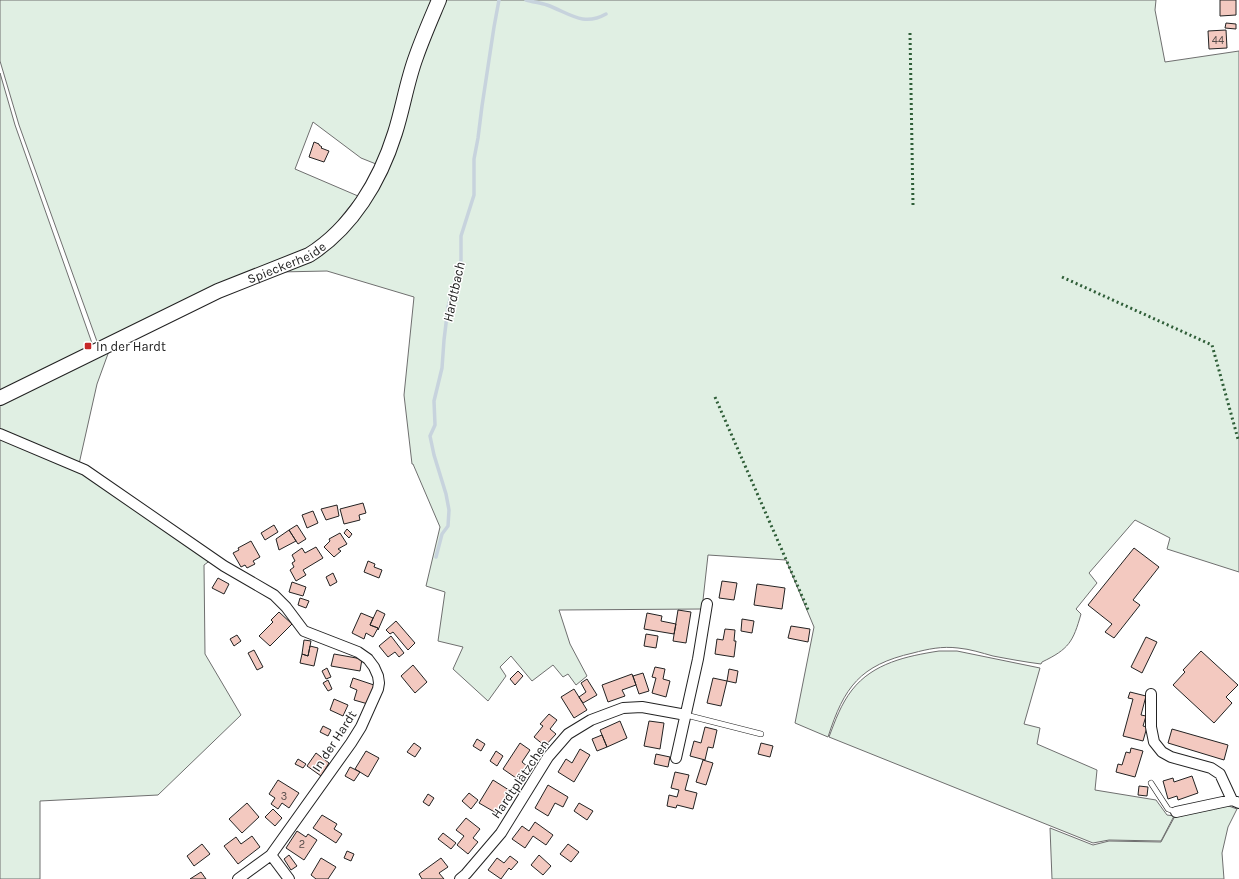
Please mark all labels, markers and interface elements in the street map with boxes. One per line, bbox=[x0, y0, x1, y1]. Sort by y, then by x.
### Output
house number: 44 bbox=[1212, 34, 1224, 47]
street label: Spieckerheide bbox=[245, 238, 329, 286]
water label: Hardtbach bbox=[439, 260, 469, 324]
place label: In der Hardt bbox=[96, 339, 166, 354]
marker: In der Hardt bbox=[83, 341, 93, 351]
street label: In der Hardt bbox=[309, 708, 359, 774]
street label: Hardtplätzchen bbox=[488, 737, 552, 821]
house number: 3 bbox=[281, 790, 287, 803]
house number: 2 bbox=[299, 838, 305, 851]

